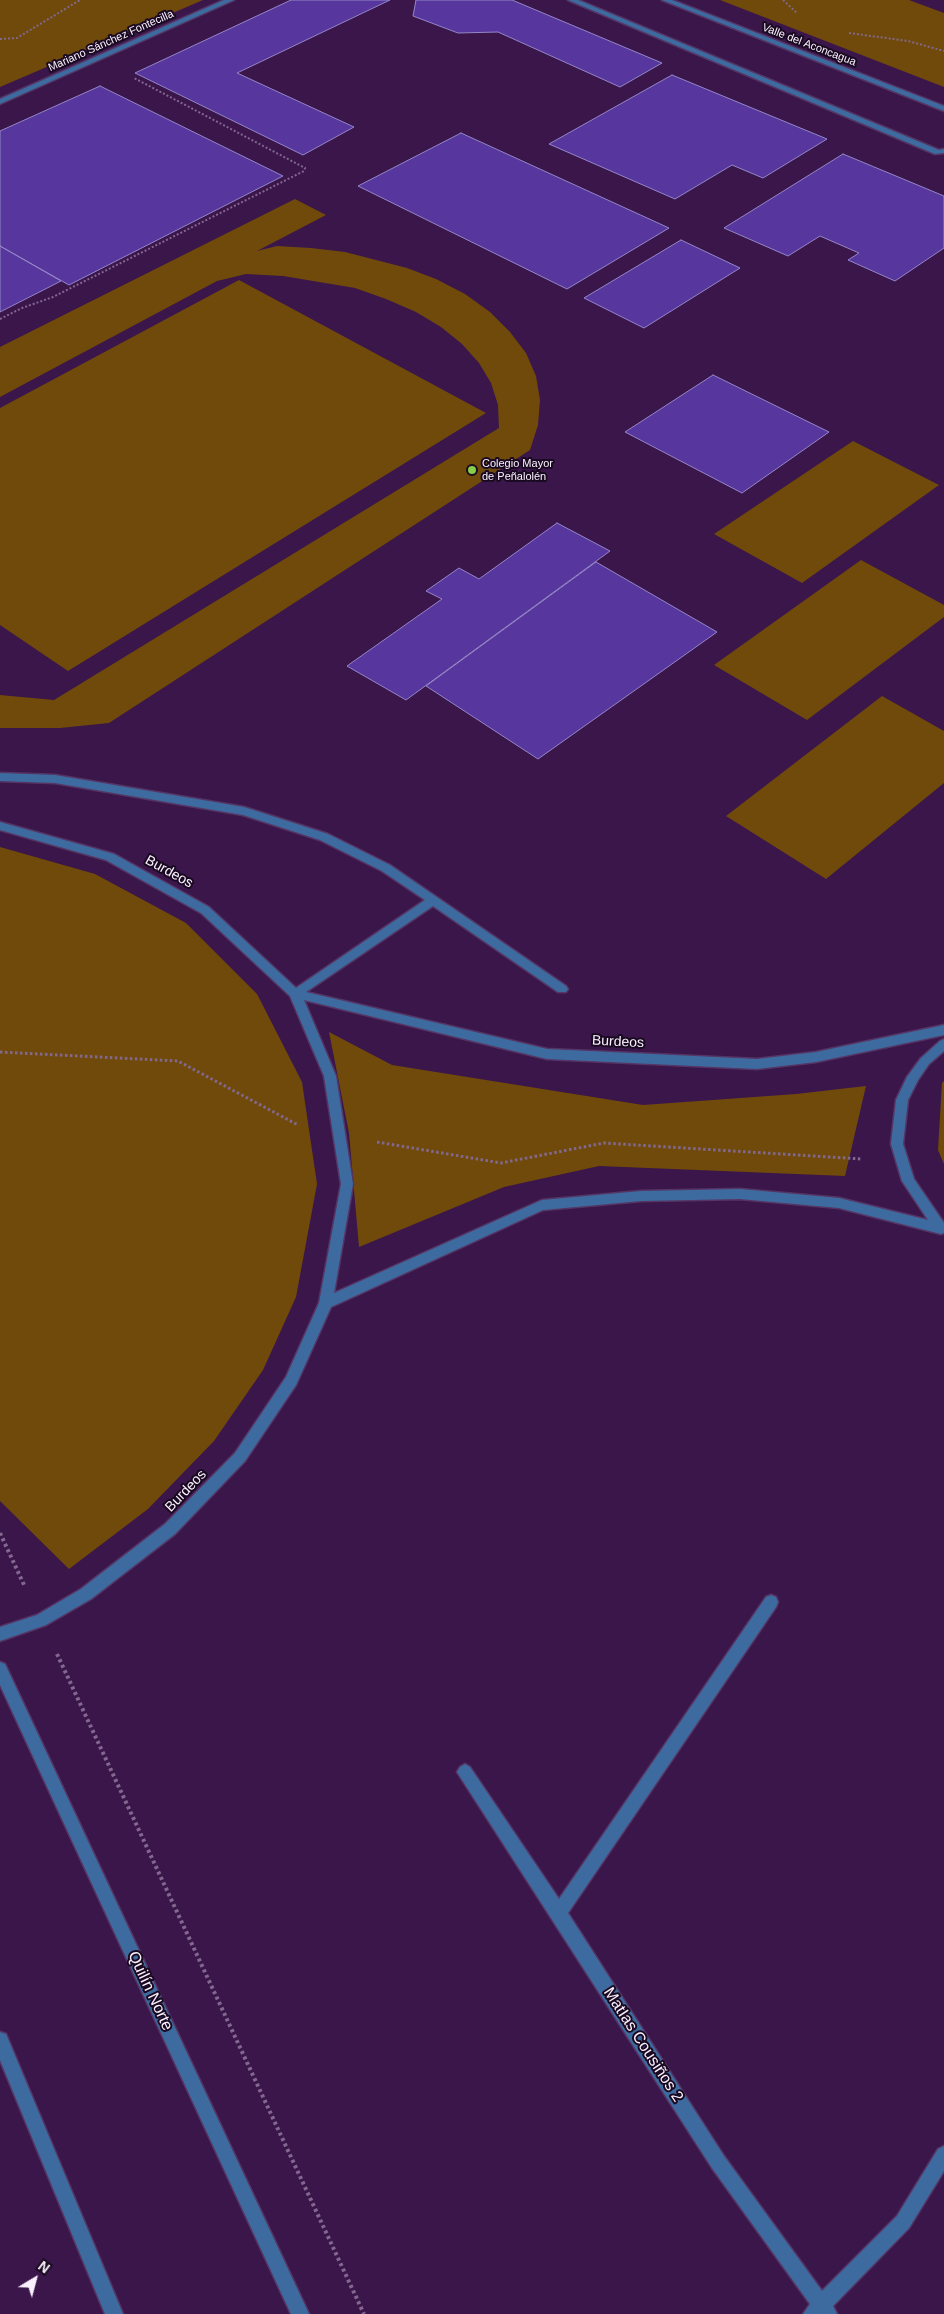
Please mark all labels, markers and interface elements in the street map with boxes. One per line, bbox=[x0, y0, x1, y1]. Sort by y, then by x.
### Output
street label: Mariano Sánchez Fontecilla bbox=[46, 7, 176, 75]
street label: Valle del Aconcagua bbox=[760, 21, 858, 69]
place label: Colegio Mayor de Peñalolén bbox=[482, 457, 553, 483]
marker: Colegio Mayor de Peñalolén bbox=[466, 464, 478, 476]
street label: Burdeos bbox=[142, 852, 196, 892]
street label: Burdeos bbox=[592, 1032, 644, 1052]
street label: Burdeos bbox=[162, 1466, 210, 1516]
street label: Quilín Norte bbox=[123, 1948, 177, 2034]
street label: MatIas Cousiños 2 bbox=[599, 1984, 687, 2106]
north arrow bbox=[10, 2254, 60, 2304]
text: N bbox=[35, 2258, 53, 2276]

